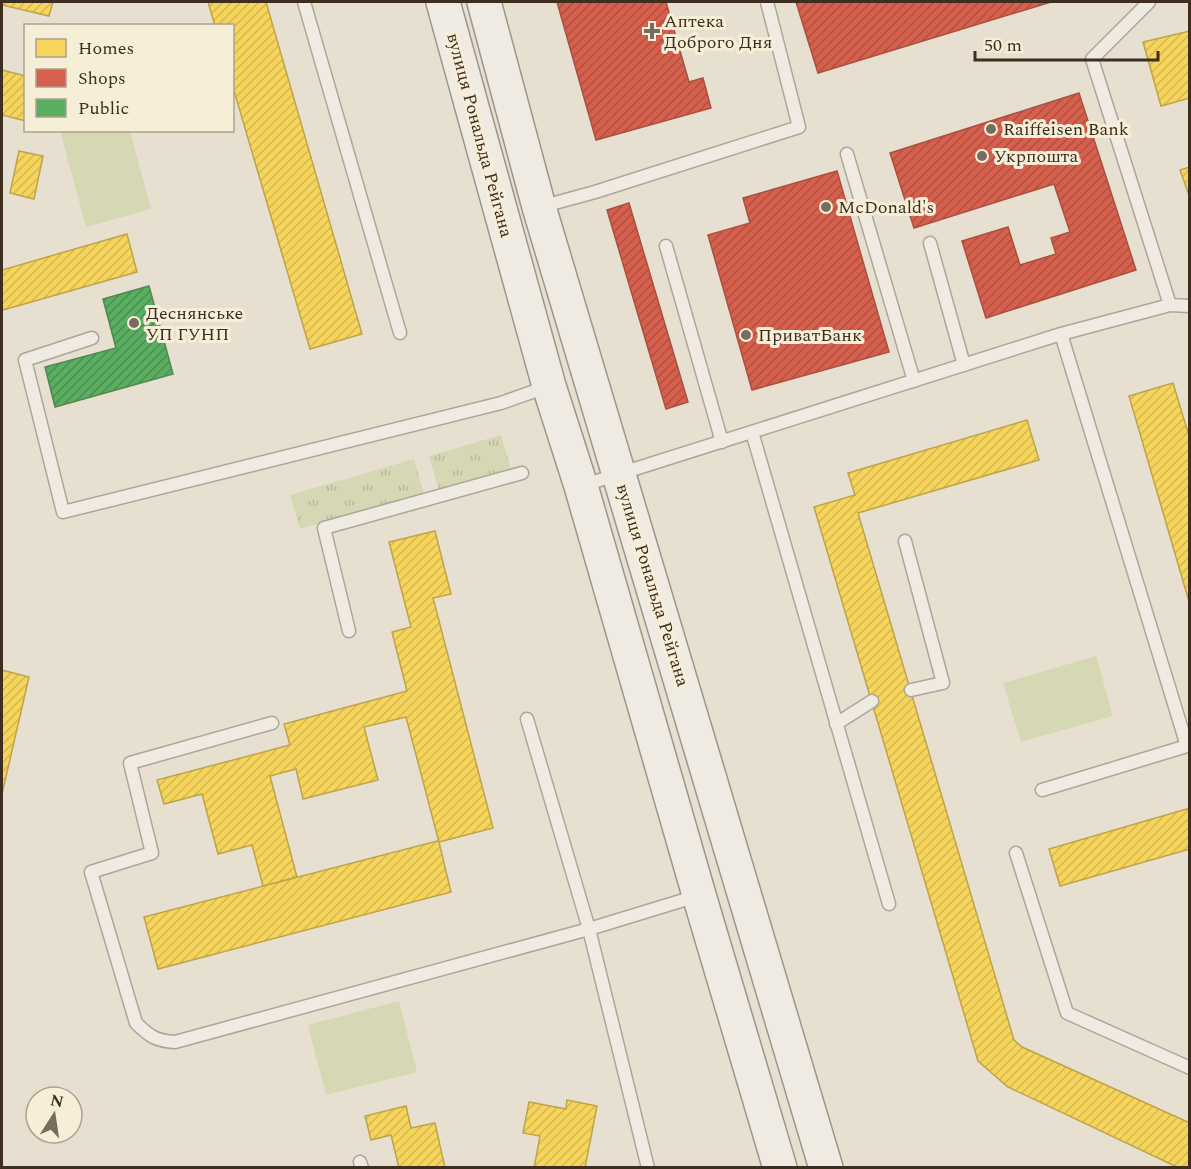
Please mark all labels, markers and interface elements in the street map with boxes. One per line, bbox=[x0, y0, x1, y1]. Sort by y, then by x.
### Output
place label: Аптека Доброго Дня bbox=[664, 8, 772, 56]
legend bbox=[24, 24, 234, 132]
marker: Аптека Доброго Дня bbox=[645, 24, 659, 38]
scale bar bbox=[975, 24, 1158, 62]
street label: вулиця Рональда Рейгана bbox=[439, 30, 520, 241]
text: 50 m bbox=[984, 32, 1022, 59]
text: Homes bbox=[78, 35, 134, 62]
text: Shops bbox=[78, 65, 126, 92]
text: Public bbox=[78, 95, 129, 122]
place label: Raiffeisen Bank bbox=[1003, 116, 1129, 143]
marker: Raiffeisen Bank bbox=[984, 122, 998, 136]
place label: Укрпошта bbox=[994, 143, 1078, 170]
marker: Укрпошта bbox=[975, 149, 989, 163]
place label: McDonald's bbox=[838, 194, 934, 221]
marker: McDonald's bbox=[819, 200, 833, 214]
place label: Деснянське УП ГУНП bbox=[146, 300, 243, 348]
marker: Деснянське УП ГУНП bbox=[127, 316, 141, 330]
place label: ПриватБанк bbox=[758, 322, 862, 349]
marker: ПриватБанк bbox=[739, 328, 753, 342]
street label: вулиця Рональда Рейгана bbox=[609, 480, 696, 690]
north arrow bbox=[24, 1085, 84, 1145]
text: N bbox=[48, 1088, 66, 1114]

